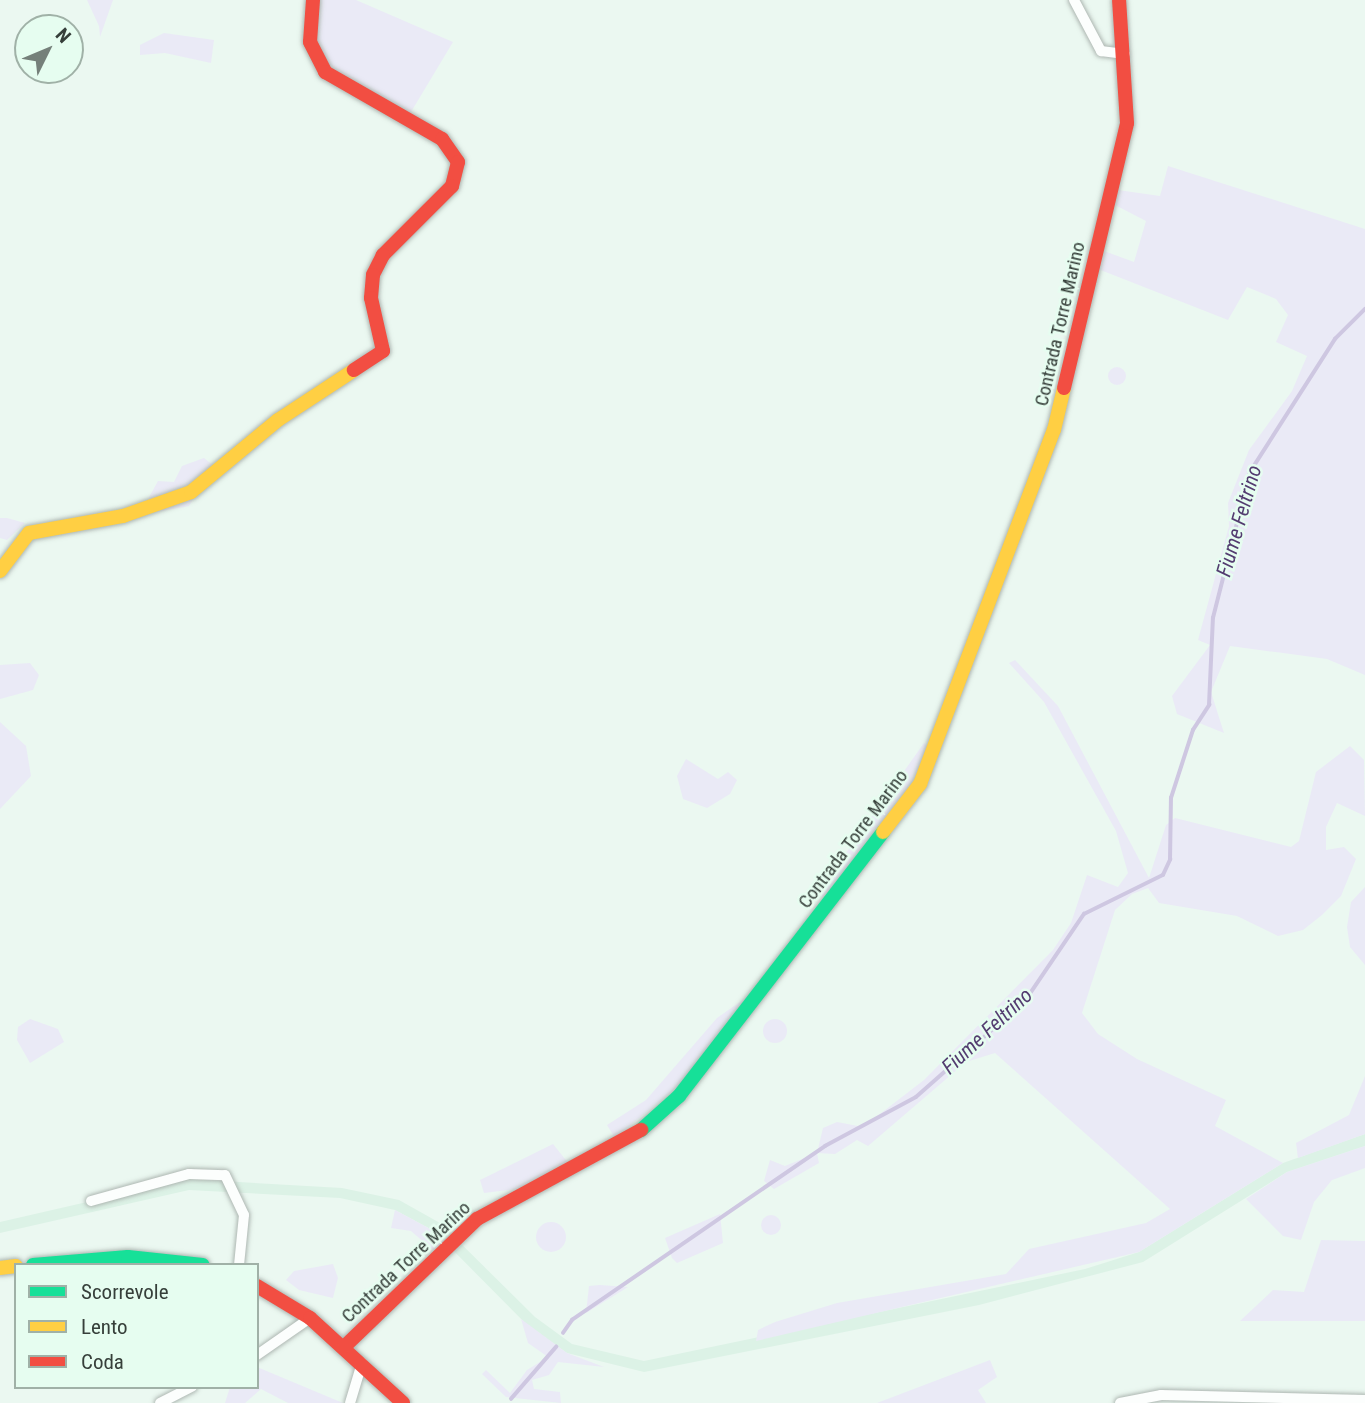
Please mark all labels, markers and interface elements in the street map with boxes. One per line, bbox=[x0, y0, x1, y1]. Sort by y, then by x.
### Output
north arrow bbox=[14, 14, 84, 84]
text: N bbox=[51, 24, 76, 48]
street label: Contrada Torre Marino bbox=[1030, 240, 1090, 408]
water label: Fiume Feltrino bbox=[1211, 462, 1267, 580]
street label: Contrada Torre Marino bbox=[793, 765, 913, 913]
water label: Fiume Feltrino bbox=[936, 983, 1038, 1079]
street label: Contrada Torre Marino bbox=[337, 1196, 475, 1328]
legend bbox=[14, 1263, 259, 1389]
text: Scorrevole bbox=[81, 1280, 168, 1304]
text: Lento bbox=[81, 1315, 128, 1339]
text: Coda bbox=[81, 1350, 124, 1374]

